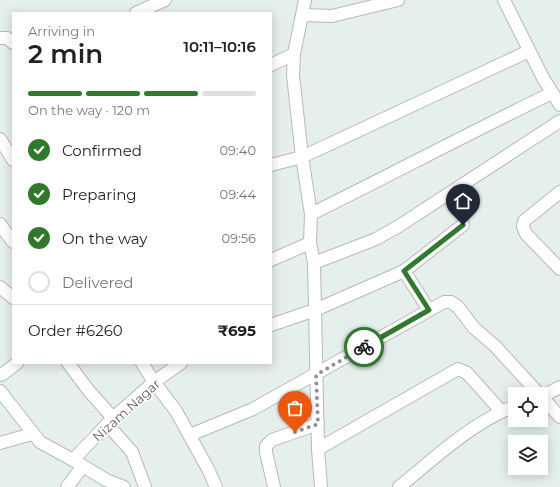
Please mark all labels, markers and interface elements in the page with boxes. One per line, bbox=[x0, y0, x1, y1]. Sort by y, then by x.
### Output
text: Arriving in bbox=[28, 23, 95, 39]
text: 10:11–10:16 bbox=[183, 37, 256, 56]
text: 2 min bbox=[28, 38, 103, 70]
text: On the way · 120 m bbox=[28, 102, 150, 118]
icon: check bbox=[28, 139, 50, 161]
text: Confirmed bbox=[62, 141, 142, 160]
text: 09:40 bbox=[220, 142, 256, 158]
icon: check bbox=[28, 183, 50, 205]
pin bbox=[446, 184, 480, 225]
text: Preparing bbox=[62, 185, 137, 204]
text: 09:44 bbox=[220, 186, 256, 202]
icon: home bbox=[452, 190, 474, 212]
icon: check bbox=[28, 227, 50, 249]
text: On the way bbox=[62, 229, 147, 248]
text: 09:56 bbox=[221, 230, 256, 246]
text: Delivered bbox=[62, 273, 134, 292]
text: Order #6260 bbox=[28, 321, 123, 340]
text: ₹695 bbox=[217, 321, 256, 340]
courier bbox=[344, 327, 384, 367]
icon: bike bbox=[353, 336, 375, 358]
street label: Nizam Nagar bbox=[89, 375, 163, 445]
map controls bbox=[508, 387, 548, 475]
button: locate bbox=[508, 387, 548, 427]
pin bbox=[278, 391, 312, 432]
icon: bag bbox=[284, 397, 306, 419]
button: layers bbox=[508, 435, 548, 475]

